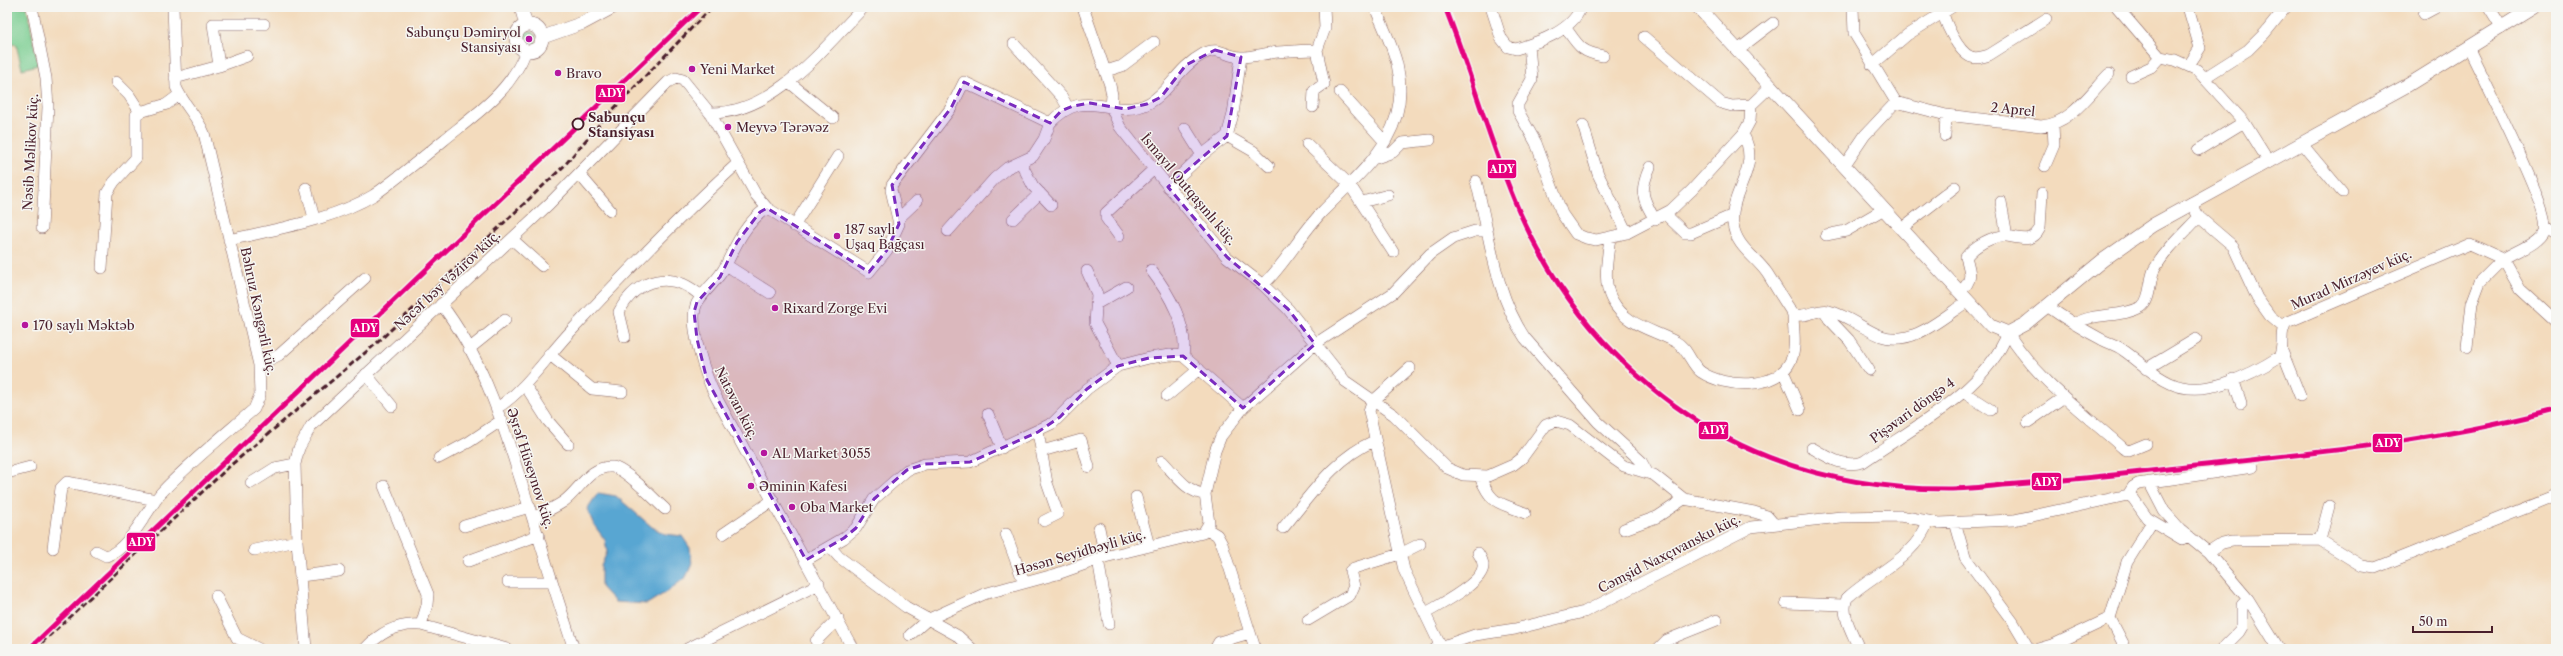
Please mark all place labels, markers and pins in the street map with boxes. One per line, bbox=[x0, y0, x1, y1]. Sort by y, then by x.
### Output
place label: Sabunçu Dəmiryol Stansiyası bbox=[406, 24, 521, 55]
marker: Sabunçu Dəmiryol Stansiyası bbox=[524, 34, 534, 44]
place label: Yeni Market bbox=[699, 61, 775, 77]
marker: Yeni Market bbox=[687, 64, 697, 74]
place label: Bravo bbox=[566, 65, 602, 81]
marker: Bravo bbox=[553, 68, 563, 78]
place label: Sabunçu Stansiyası bbox=[588, 109, 655, 140]
marker: Sabunçu Stansiyası bbox=[571, 117, 585, 131]
place label: Meyvə Tərəvəz bbox=[736, 119, 829, 135]
marker: Meyvə Tərəvəz bbox=[723, 122, 733, 132]
place label: 187 saylı Uşaq Bağçası bbox=[845, 221, 925, 252]
marker: 187 saylı Uşaq Bağçası bbox=[832, 231, 842, 241]
place label: Rixard Zorge Evi bbox=[783, 300, 887, 316]
marker: Rixard Zorge Evi bbox=[770, 303, 780, 313]
place label: 170 saylı Məktəb bbox=[33, 317, 135, 333]
marker: 170 saylı Məktəb bbox=[20, 320, 30, 330]
place label: AL Market 3055 bbox=[771, 445, 871, 461]
marker: AL Market 3055 bbox=[759, 448, 769, 458]
place label: Əminin Kafesi bbox=[759, 478, 847, 494]
marker: Əminin Kafesi bbox=[746, 481, 756, 491]
place label: Oba Market bbox=[800, 499, 873, 515]
marker: Oba Market bbox=[787, 502, 797, 512]

